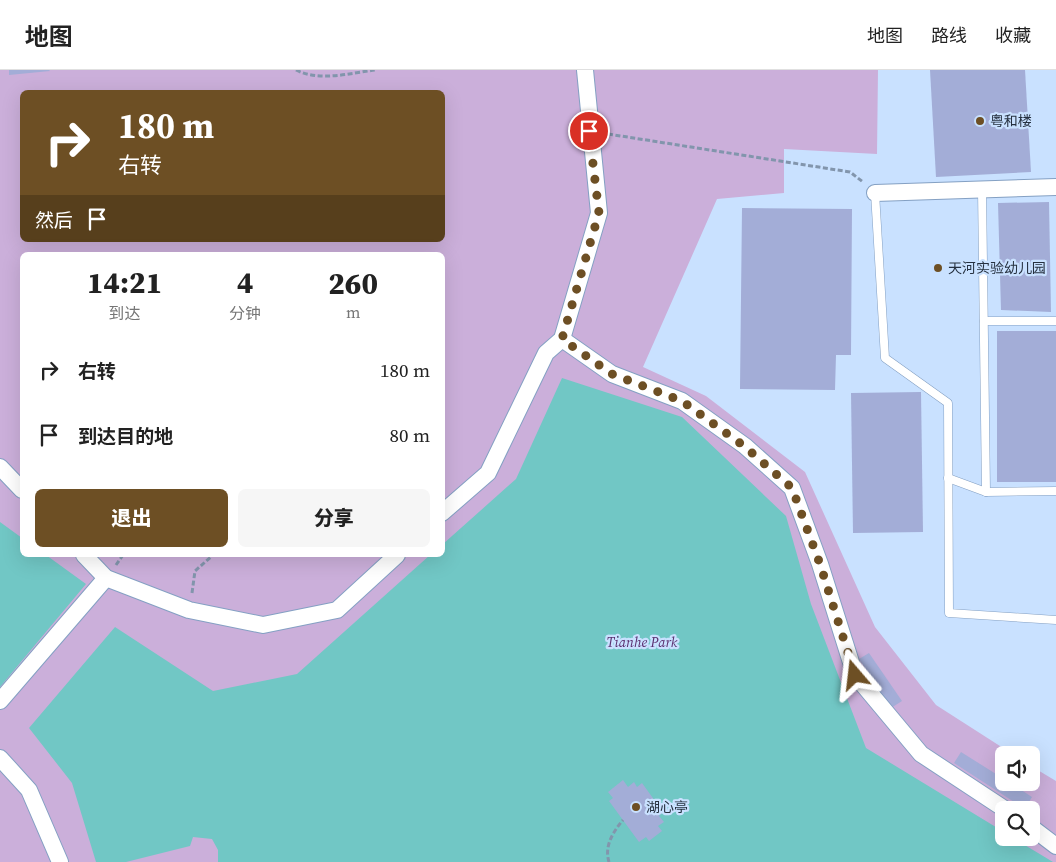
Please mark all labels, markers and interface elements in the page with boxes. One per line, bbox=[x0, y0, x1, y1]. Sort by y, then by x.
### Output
text: 地图 bbox=[25, 20, 73, 53]
text: 地图 bbox=[867, 23, 903, 48]
text: 路线 bbox=[931, 23, 967, 48]
text: 收藏 bbox=[995, 23, 1031, 48]
text: 180 m bbox=[118, 102, 214, 150]
icon: right bbox=[35, 110, 100, 175]
pin bbox=[568, 110, 610, 152]
place label: 粤和楼 bbox=[990, 111, 1032, 131]
marker: 粤和楼 bbox=[974, 115, 986, 127]
icon: arrive bbox=[575, 117, 603, 145]
text: 右转 bbox=[118, 150, 162, 180]
icon: arrive bbox=[83, 205, 111, 233]
text: 然后 bbox=[35, 207, 73, 233]
place label: 天河实验幼儿园 bbox=[948, 258, 1046, 278]
text: 14:21 bbox=[87, 262, 162, 303]
text: 4 bbox=[237, 262, 254, 303]
marker: 天河实验幼儿园 bbox=[932, 262, 944, 274]
text: 260 bbox=[328, 263, 378, 304]
text: m bbox=[346, 301, 360, 323]
text: 到达 bbox=[109, 302, 141, 324]
text: 分钟 bbox=[229, 302, 261, 324]
icon: right bbox=[35, 356, 63, 384]
text: 180 m bbox=[380, 357, 430, 383]
text: 右转 bbox=[78, 358, 116, 384]
icon: arrive bbox=[35, 421, 63, 449]
text: 80 m bbox=[389, 422, 430, 448]
text: 到达目的地 bbox=[78, 423, 173, 449]
button: 退出 bbox=[35, 489, 228, 547]
button: 分享 bbox=[238, 489, 430, 547]
park label: Tianhe Park bbox=[607, 632, 678, 652]
position arrow bbox=[828, 648, 880, 700]
map controls bbox=[995, 746, 1040, 846]
button: sound bbox=[995, 746, 1040, 791]
place label: 湖心亭 bbox=[646, 797, 688, 817]
marker: 湖心亭 bbox=[630, 801, 642, 813]
button: search bbox=[995, 801, 1040, 846]

